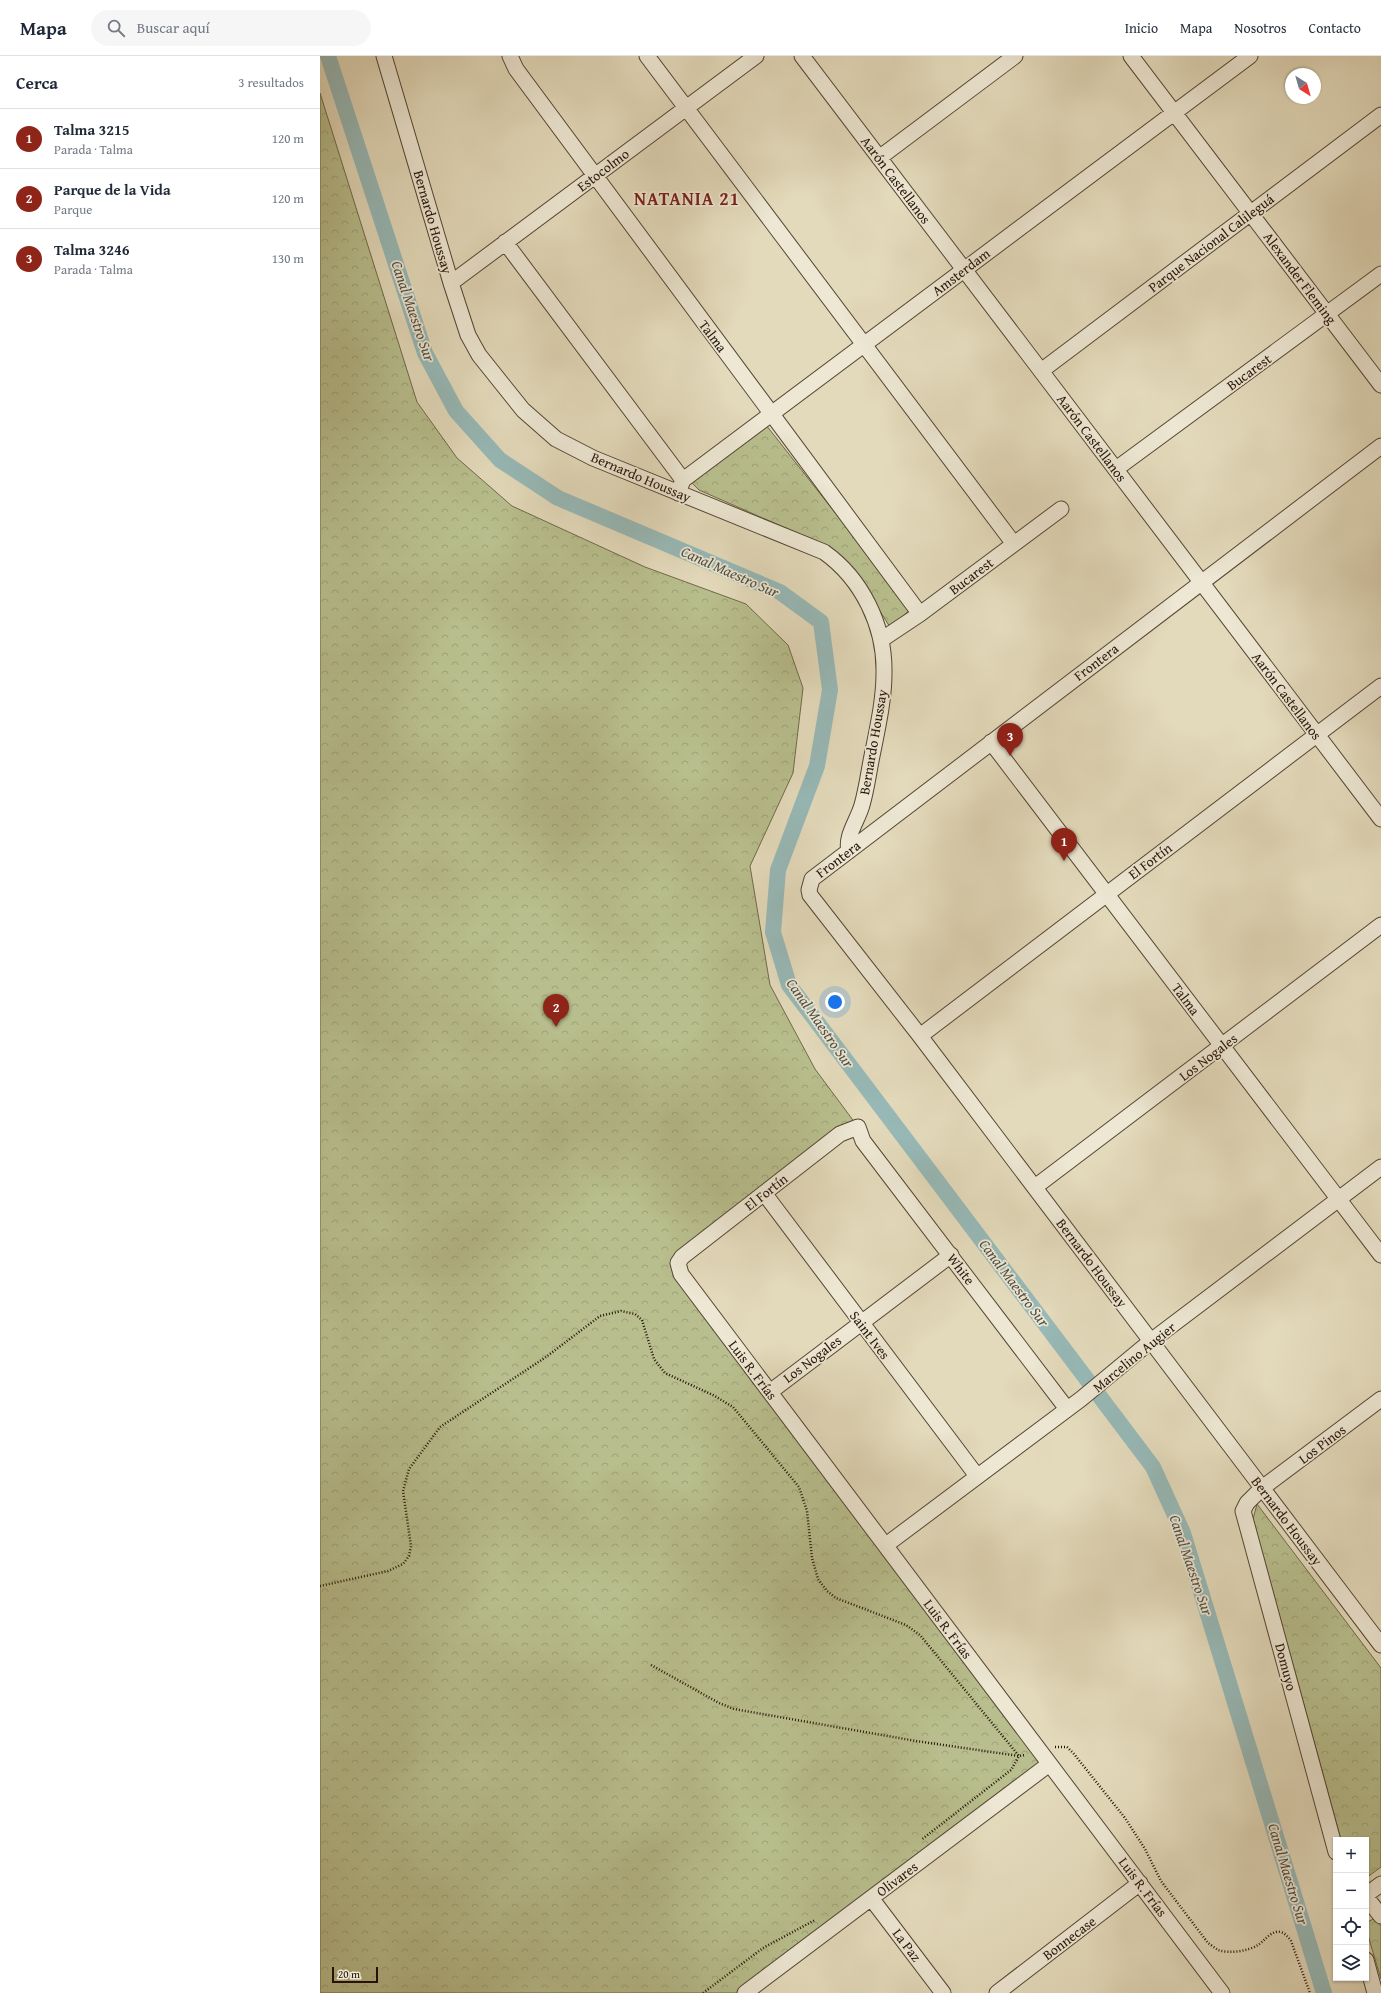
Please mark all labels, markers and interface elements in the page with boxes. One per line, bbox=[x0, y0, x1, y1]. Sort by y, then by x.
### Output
search box bbox=[91, 10, 371, 46]
text: Mapa bbox=[20, 14, 67, 42]
icon: search bbox=[105, 17, 127, 39]
text: Buscar aquí bbox=[137, 17, 210, 38]
text: Inicio bbox=[1125, 18, 1158, 38]
text: Mapa bbox=[1180, 18, 1212, 38]
text: Nosotros bbox=[1234, 18, 1287, 38]
text: Contacto bbox=[1309, 18, 1361, 38]
north arrow bbox=[1285, 68, 1321, 104]
text: Cerca bbox=[16, 70, 58, 95]
text: 3 resultados bbox=[238, 73, 304, 92]
text: Talma 3215 bbox=[54, 119, 130, 140]
text: 1 bbox=[26, 129, 32, 148]
text: 120 m bbox=[272, 129, 304, 148]
street label: Aarón Castellanos bbox=[856, 132, 936, 228]
text: Parada · Talma bbox=[54, 140, 133, 159]
street label: Estocolmo bbox=[573, 144, 633, 196]
street label: Bernardo Houssay bbox=[409, 168, 457, 276]
text: Parque de la Vida bbox=[54, 179, 171, 200]
district label: NATANIA 21 bbox=[634, 185, 740, 212]
text: 2 bbox=[26, 189, 32, 208]
text: 120 m bbox=[272, 189, 304, 208]
street label: Parque Nacional Calileguá bbox=[1144, 189, 1278, 297]
text: Parque bbox=[54, 200, 92, 219]
street label: Alexander Fleming bbox=[1259, 228, 1341, 328]
text: Talma 3246 bbox=[54, 239, 130, 260]
street label: Amsterdam bbox=[928, 243, 995, 300]
text: 3 bbox=[26, 249, 32, 268]
text: 130 m bbox=[272, 249, 304, 268]
water label: Canal Maestro Sur bbox=[386, 258, 441, 364]
text: Parada · Talma bbox=[54, 260, 133, 279]
street label: Talma bbox=[694, 316, 732, 357]
street label: Bucarest bbox=[1223, 349, 1276, 395]
street label: Aarón Castellanos bbox=[1052, 390, 1132, 486]
street label: Bernardo Houssay bbox=[588, 447, 694, 507]
water label: Canal Maestro Sur bbox=[678, 541, 783, 603]
street label: Bucarest bbox=[945, 553, 997, 599]
street label: Frontera bbox=[1070, 638, 1123, 685]
street label: Aarón Castellanos bbox=[1247, 648, 1327, 744]
street label: Bernardo Houssay bbox=[854, 688, 892, 796]
pin: 3 bbox=[997, 723, 1023, 756]
pin: 1 bbox=[1051, 828, 1077, 861]
street label: Frontera bbox=[812, 835, 865, 882]
street label: El Fortín bbox=[1124, 838, 1176, 884]
water label: Canal Maestro Sur bbox=[782, 974, 859, 1072]
street label: Talma bbox=[1167, 979, 1205, 1020]
your location bbox=[825, 992, 845, 1012]
pin: 2 bbox=[543, 994, 569, 1027]
street label: Los Nogales bbox=[1175, 1028, 1241, 1086]
street label: El Fortín bbox=[740, 1169, 792, 1215]
street label: Bernardo Houssay bbox=[1052, 1214, 1132, 1312]
water label: Canal Maestro Sur bbox=[974, 1235, 1055, 1331]
street label: White bbox=[942, 1249, 980, 1289]
street label: Saint Ives bbox=[845, 1306, 895, 1364]
street label: Marcelino Augier bbox=[1088, 1317, 1180, 1397]
street label: Los Nogales bbox=[779, 1330, 845, 1388]
street label: Luis R. Frías bbox=[724, 1336, 782, 1404]
street label: Los Pinos bbox=[1294, 1420, 1350, 1468]
street label: Bernardo Houssay bbox=[1247, 1472, 1327, 1570]
water label: Canal Maestro Sur bbox=[1164, 1512, 1219, 1618]
street label: Luis R. Frías bbox=[919, 1595, 977, 1663]
street label: Domuyo bbox=[1270, 1641, 1302, 1693]
water label: Canal Maestro Sur bbox=[1263, 1821, 1314, 1927]
map controls bbox=[1333, 1837, 1369, 1981]
button: + bbox=[1333, 1837, 1369, 1873]
street label: Luis R. Frías bbox=[1114, 1853, 1172, 1921]
street label: Olivares bbox=[872, 1857, 922, 1901]
button: − bbox=[1333, 1873, 1369, 1909]
button: locate bbox=[1333, 1909, 1369, 1945]
street label: Bonnecase bbox=[1038, 1911, 1100, 1965]
street label: La Paz bbox=[888, 1924, 926, 1966]
button: layers bbox=[1333, 1945, 1369, 1981]
scale bar bbox=[332, 1965, 378, 1984]
text: 20 m bbox=[338, 1966, 360, 1982]

